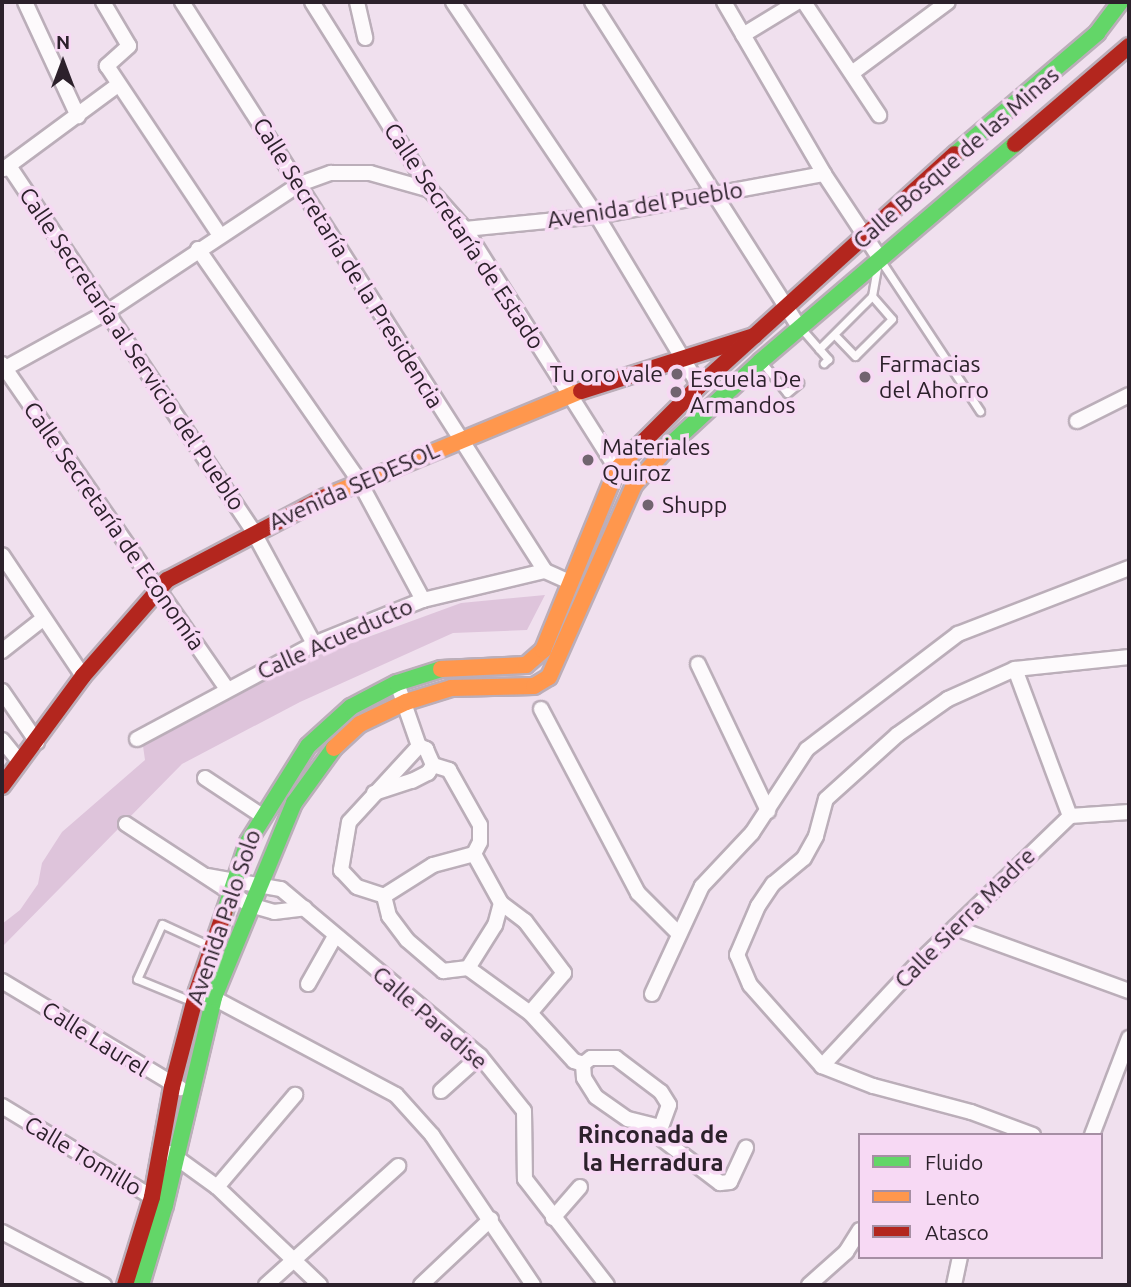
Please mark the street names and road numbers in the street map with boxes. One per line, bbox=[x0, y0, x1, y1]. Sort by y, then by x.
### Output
street label: Calle Bosque de las Minas bbox=[847, 61, 1065, 255]
street label: Calle Secretaría de la Presidencia bbox=[247, 113, 449, 413]
street label: Calle Secretaría de Estado bbox=[378, 118, 550, 354]
street label: Avenida del Pueblo bbox=[545, 176, 745, 234]
street label: Calle Secretaría al Servicio del Pueblo bbox=[13, 182, 251, 516]
street label: Calle Secretaría de Economía bbox=[17, 396, 211, 656]
street label: Avenida SEDESOL bbox=[265, 436, 443, 536]
street label: Calle Acueducto bbox=[253, 592, 417, 686]
street label: Avenida Palo Solo bbox=[181, 826, 267, 1008]
street label: Calle Sierra Madre bbox=[889, 842, 1041, 994]
street label: Calle Paradise bbox=[367, 960, 493, 1076]
street label: Calle Laurel bbox=[37, 995, 153, 1083]
street label: Calle Tomillo bbox=[19, 1110, 147, 1202]

